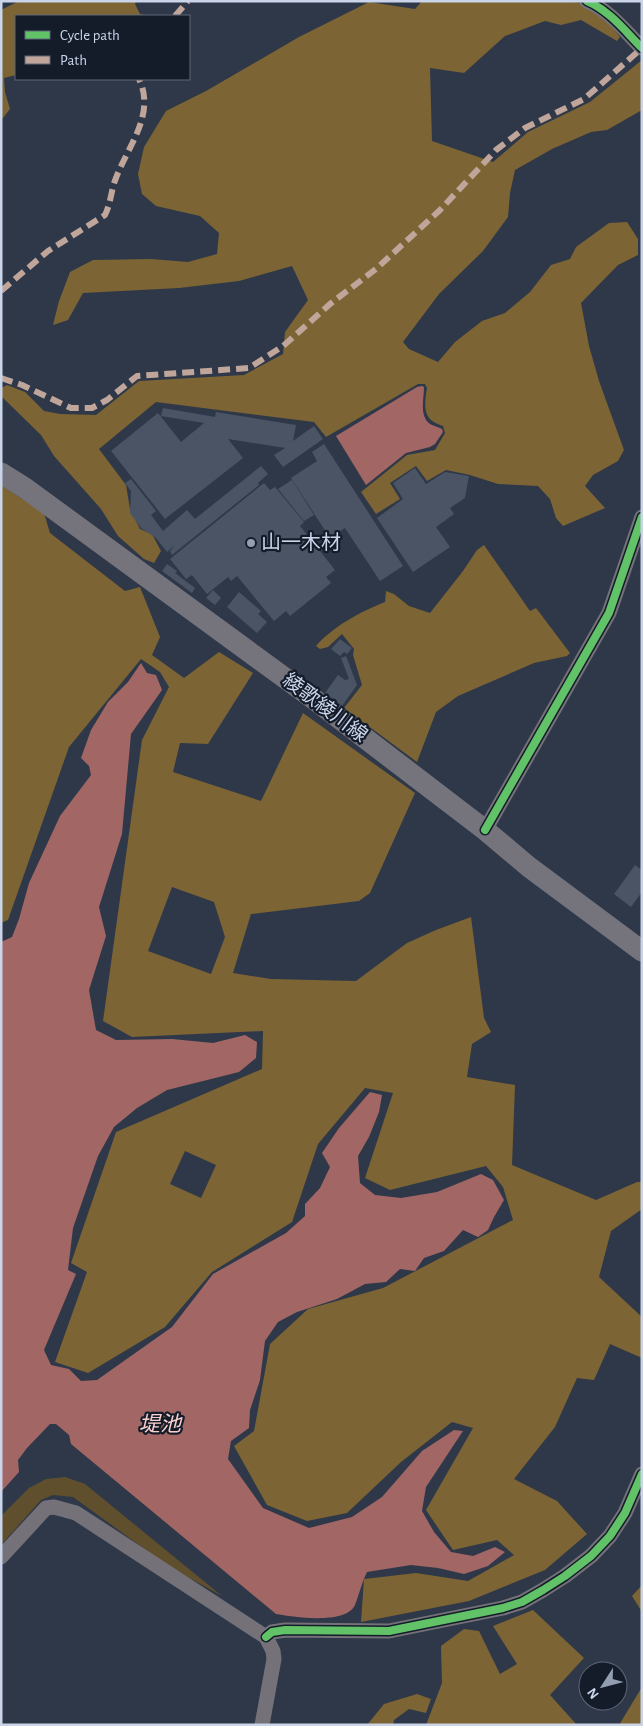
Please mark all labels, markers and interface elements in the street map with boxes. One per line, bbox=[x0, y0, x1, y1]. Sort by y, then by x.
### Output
legend bbox=[15, 15, 190, 80]
text: Cycle path bbox=[60, 28, 120, 43]
text: Path bbox=[60, 53, 87, 68]
place label: 山一木材 bbox=[261, 532, 341, 553]
marker: 山一木材 bbox=[245, 537, 257, 549]
street label: 綾歌綾川線 bbox=[279, 668, 372, 746]
water label: 堤池 bbox=[139, 1413, 183, 1435]
north arrow bbox=[578, 1661, 628, 1711]
text: N bbox=[585, 1685, 602, 1701]

